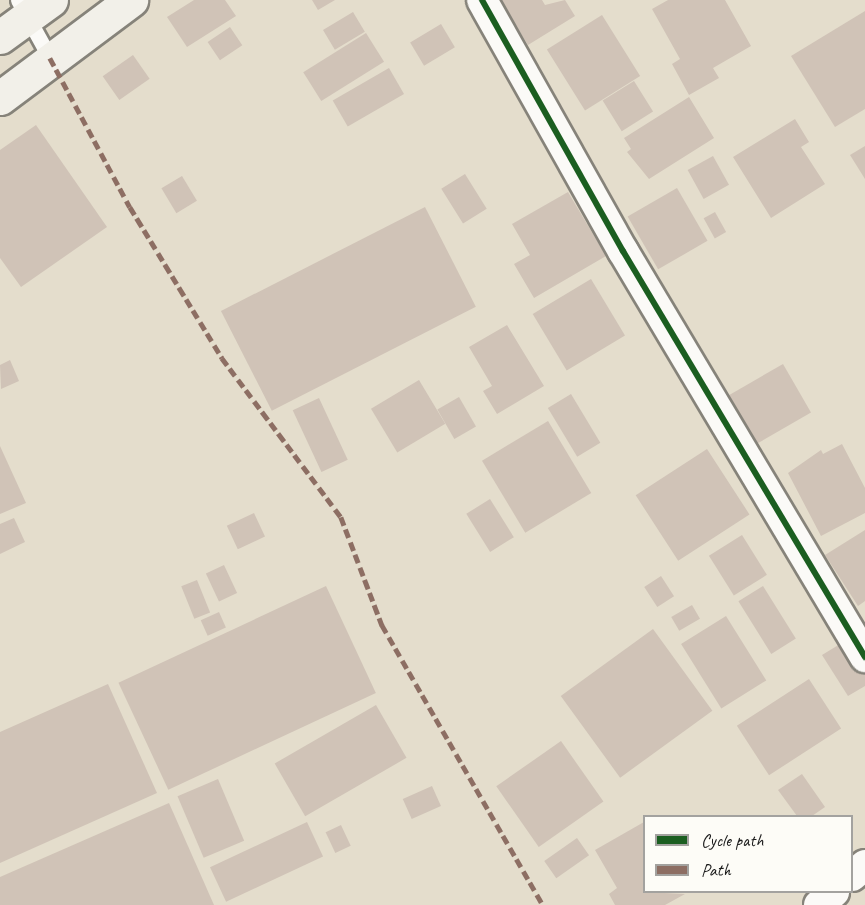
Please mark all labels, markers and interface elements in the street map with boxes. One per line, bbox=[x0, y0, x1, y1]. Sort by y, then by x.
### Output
legend bbox=[643, 815, 853, 893]
text: Cycle path bbox=[701, 829, 763, 851]
text: Path bbox=[701, 859, 731, 881]

